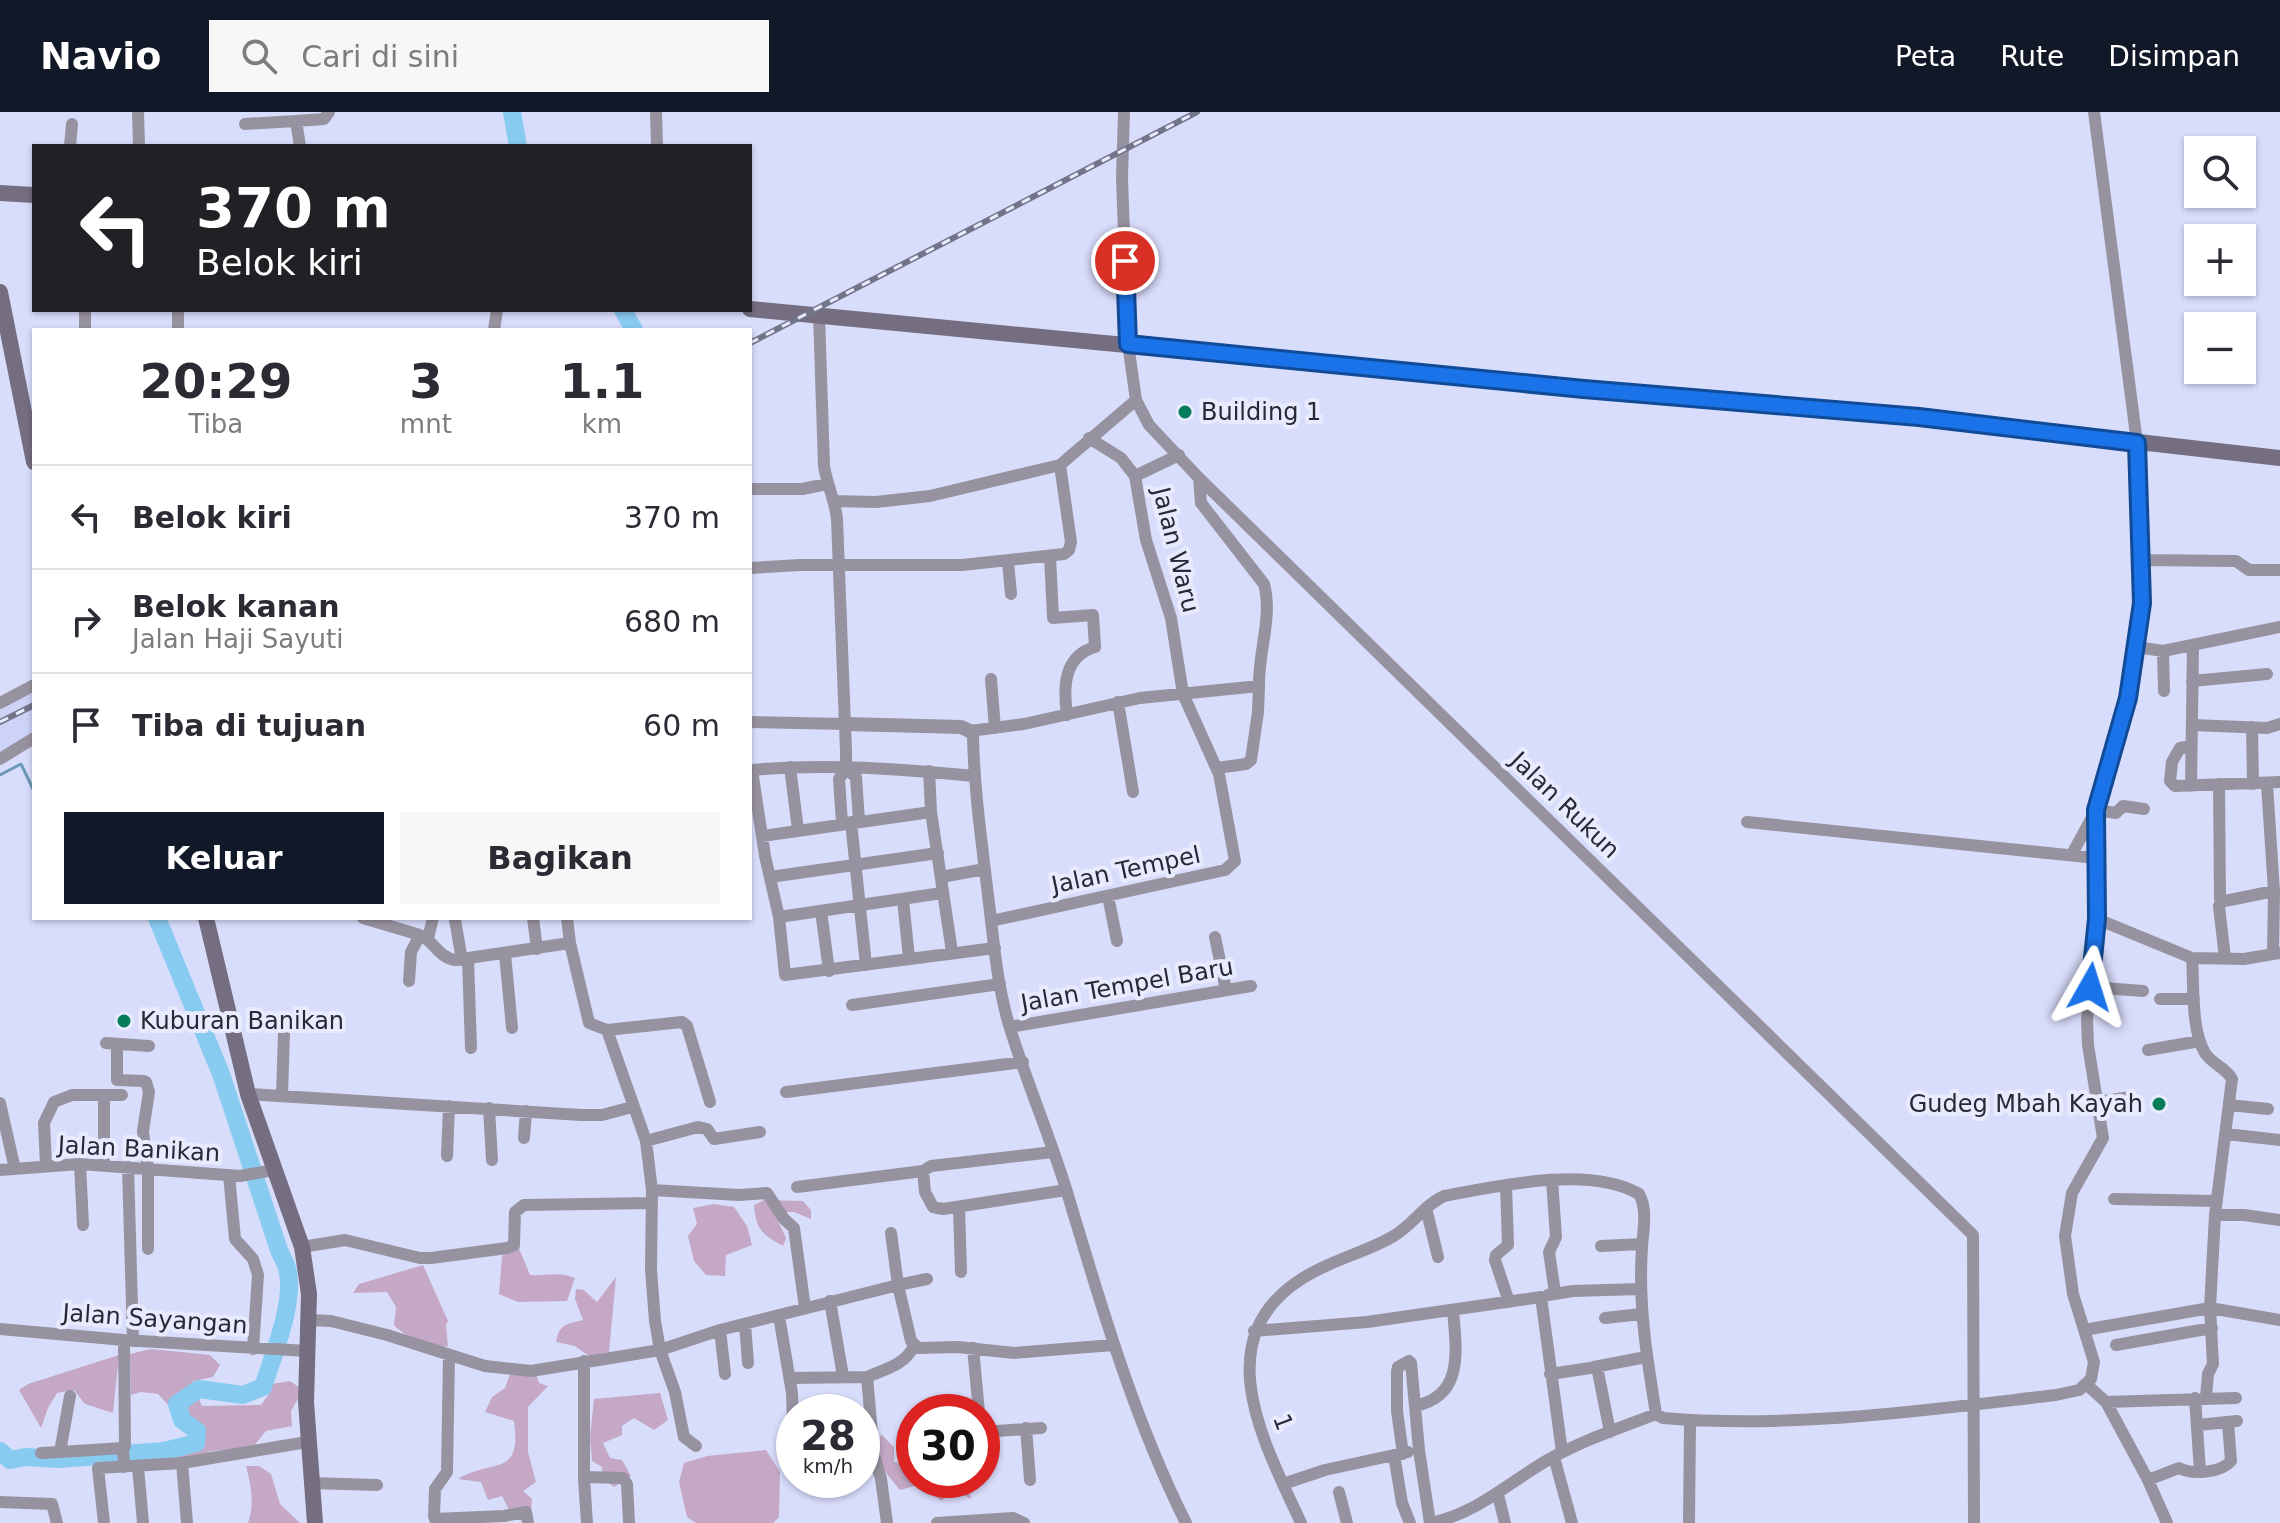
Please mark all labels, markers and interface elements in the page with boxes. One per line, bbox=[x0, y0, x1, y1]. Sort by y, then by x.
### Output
search box bbox=[209, 20, 769, 92]
text: Navio bbox=[40, 34, 161, 78]
icon: search bbox=[237, 34, 281, 78]
text: Cari di sini bbox=[301, 39, 459, 74]
text: Peta bbox=[1895, 40, 1956, 73]
text: Rute bbox=[2000, 40, 2064, 73]
text: Disimpan bbox=[2108, 40, 2240, 73]
map controls bbox=[2184, 136, 2256, 384]
button: search bbox=[2184, 136, 2256, 208]
text: 370 m bbox=[196, 175, 391, 240]
icon: left bbox=[64, 176, 168, 280]
button: + bbox=[2184, 224, 2256, 296]
pin bbox=[1091, 227, 1159, 295]
icon: arrive bbox=[1103, 239, 1147, 283]
text: Belok kiri bbox=[196, 242, 363, 283]
button: − bbox=[2184, 312, 2256, 384]
text: 20:29 bbox=[140, 353, 292, 409]
text: 3 bbox=[409, 353, 443, 409]
text: 1.1 bbox=[559, 353, 644, 409]
place label: Building 1 bbox=[1201, 398, 1321, 426]
marker: Building 1 bbox=[1176, 403, 1194, 421]
text: Tiba bbox=[189, 409, 243, 439]
text: mnt bbox=[400, 409, 452, 439]
text: km bbox=[582, 409, 622, 439]
street label: Jalan Waru bbox=[1146, 483, 1205, 615]
icon: left bbox=[64, 495, 108, 539]
text: Belok kiri bbox=[132, 500, 292, 535]
text: 370 m bbox=[624, 500, 720, 535]
text: Belok kanan bbox=[132, 589, 340, 624]
icon: right bbox=[64, 599, 108, 643]
text: 680 m bbox=[624, 604, 720, 639]
text: Jalan Haji Sayuti bbox=[132, 624, 343, 654]
icon: arrive bbox=[64, 703, 108, 747]
text: Tiba di tujuan bbox=[132, 708, 366, 743]
text: 60 m bbox=[643, 708, 720, 743]
street label: Jalan Rukun bbox=[1503, 745, 1625, 864]
button: Keluar bbox=[64, 812, 384, 904]
button: Bagikan bbox=[400, 812, 720, 904]
street label: Jalan Tempel bbox=[1047, 841, 1203, 900]
position arrow bbox=[2048, 945, 2132, 1029]
street label: Jalan Tempel Baru bbox=[1017, 953, 1235, 1018]
place label: Kuburan Banikan bbox=[140, 1007, 344, 1035]
marker: Kuburan Banikan bbox=[115, 1012, 133, 1030]
place label: Gudeg Mbah Kayah bbox=[1909, 1090, 2143, 1118]
marker: Gudeg Mbah Kayah bbox=[2150, 1095, 2168, 1113]
street label: Jalan Banikan bbox=[55, 1131, 221, 1167]
street label: Jalan Sayangan bbox=[60, 1298, 248, 1339]
speed limit sign: 30 bbox=[896, 1394, 1000, 1498]
street label: 1 bbox=[1267, 1410, 1299, 1434]
text: 28 bbox=[800, 1413, 856, 1459]
text: km/h bbox=[803, 1454, 853, 1478]

